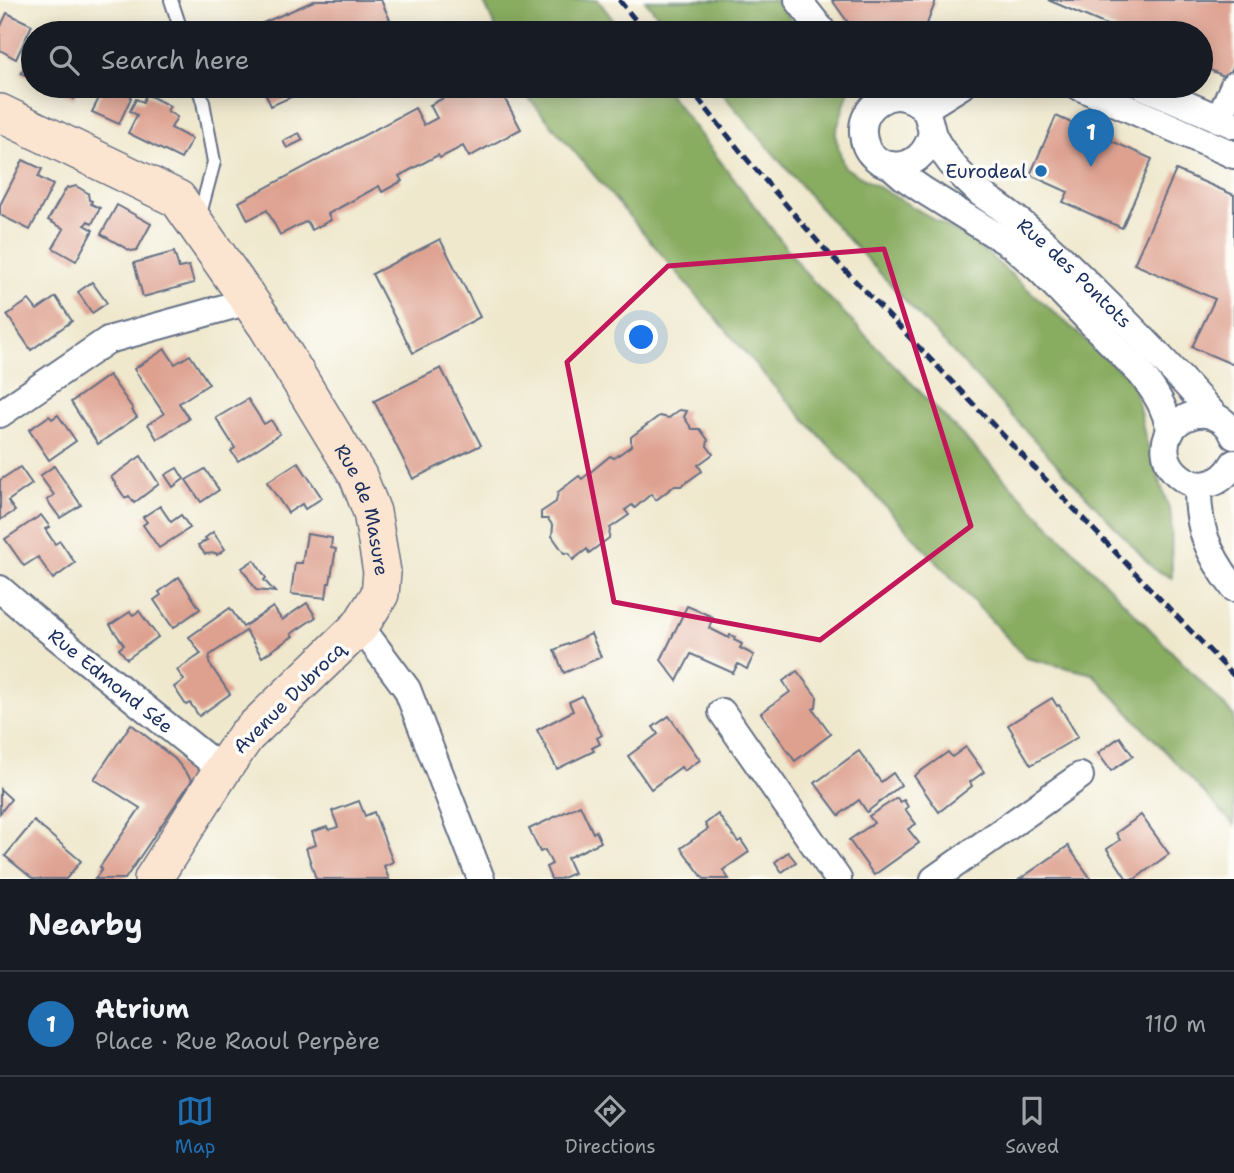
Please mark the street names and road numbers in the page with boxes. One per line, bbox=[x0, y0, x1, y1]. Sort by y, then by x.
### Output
street label: Rue des Pontots bbox=[1012, 212, 1137, 333]
street label: Rue de Masure bbox=[329, 439, 395, 578]
street label: Rue Edmond Sée bbox=[43, 623, 179, 739]
street label: Avenue Dubrocq bbox=[228, 636, 351, 759]

